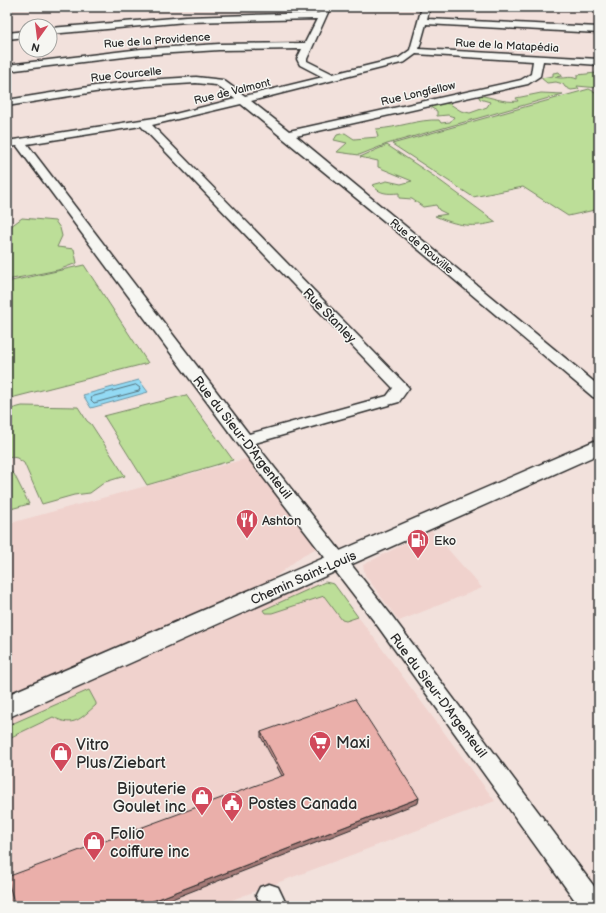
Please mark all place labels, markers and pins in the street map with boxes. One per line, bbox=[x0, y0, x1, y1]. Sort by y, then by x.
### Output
restaurant icon: Ashton bbox=[234, 507, 260, 540]
place label: Ashton bbox=[262, 513, 301, 529]
fuel station icon: Eko bbox=[405, 527, 431, 560]
place label: Eko bbox=[434, 533, 456, 549]
supermarket icon: Maxi bbox=[307, 729, 333, 762]
place label: Maxi bbox=[336, 734, 370, 753]
place label: Vitro Plus/Ziebart bbox=[76, 736, 166, 773]
shop icon: Vitro Plus/Ziebart bbox=[48, 740, 74, 773]
place label: Bijouterie Goulet inc bbox=[113, 780, 187, 817]
shop icon: Bijouterie Goulet inc bbox=[189, 784, 215, 817]
public building icon: Postes Canada bbox=[219, 790, 245, 823]
place label: Postes Canada bbox=[248, 795, 357, 814]
place label: Folio coiffure inc bbox=[110, 825, 189, 862]
shop icon: Folio coiffure inc bbox=[81, 829, 107, 862]

